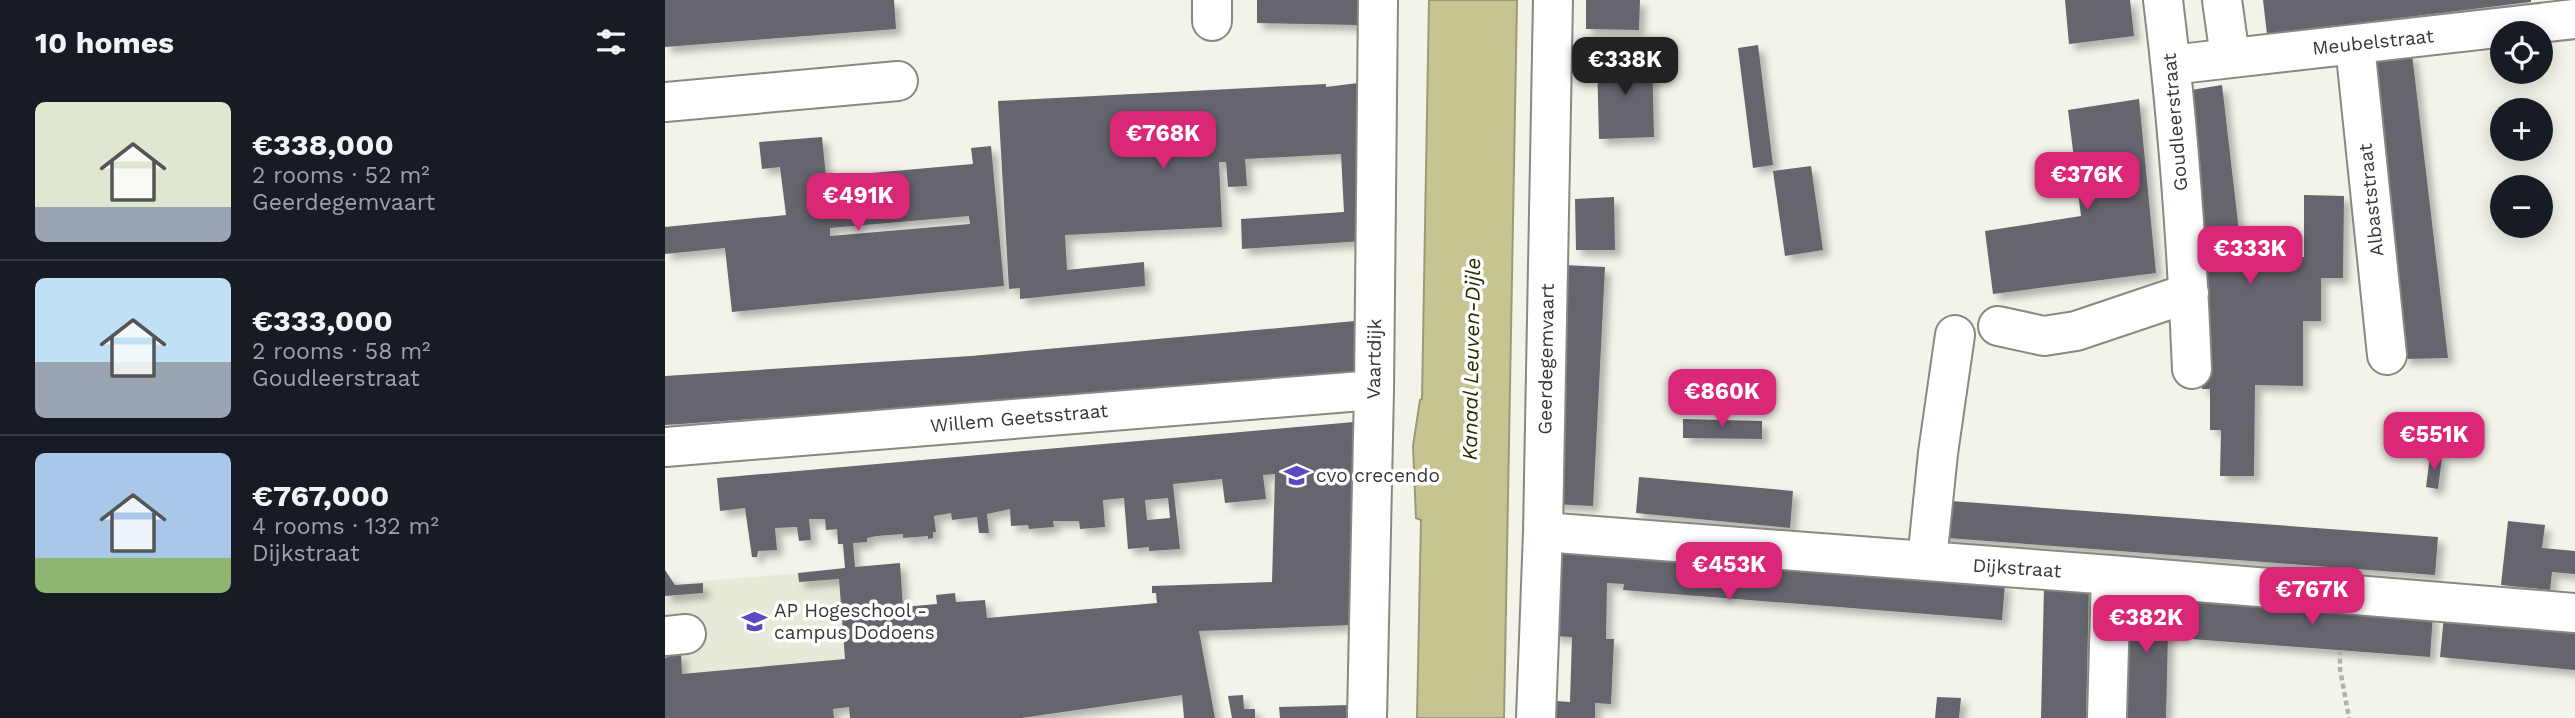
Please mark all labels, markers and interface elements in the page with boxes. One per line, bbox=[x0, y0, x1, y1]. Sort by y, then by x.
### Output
map controls bbox=[2490, 21, 2553, 238]
button: locate bbox=[2490, 21, 2553, 84]
icon: filters bbox=[592, 23, 630, 61]
street label: Meubelstraat bbox=[2311, 24, 2435, 60]
text: 10 homes bbox=[35, 25, 174, 60]
pin: €338K bbox=[1576, 38, 1674, 97]
text: €338K bbox=[1588, 46, 1662, 73]
street label: Goudleerstraat bbox=[2158, 52, 2192, 192]
button: + bbox=[2490, 98, 2553, 161]
pin: €768K bbox=[1114, 111, 1212, 171]
text: €768K bbox=[1126, 120, 1200, 147]
text: €338,000 bbox=[252, 127, 394, 162]
icon: home bbox=[91, 130, 175, 214]
street label: Albaststraat bbox=[2354, 142, 2388, 258]
pin: €376K bbox=[2038, 152, 2136, 212]
text: €376K bbox=[2051, 161, 2123, 188]
text: 2 rooms · 52 m² bbox=[252, 162, 430, 189]
pin: €491K bbox=[809, 174, 907, 233]
button: − bbox=[2490, 175, 2553, 238]
text: €491K bbox=[822, 182, 894, 209]
text: Geerdegemvaart bbox=[252, 189, 435, 216]
pin: €333K bbox=[2201, 226, 2299, 286]
text: €333K bbox=[2213, 235, 2287, 262]
water label: Kanaal Leuven-Dijle bbox=[1457, 257, 1485, 461]
street label: Geerdegemvaart bbox=[1533, 283, 1559, 435]
text: €333,000 bbox=[252, 303, 393, 338]
icon: home bbox=[91, 306, 175, 390]
street label: Vaartdijk bbox=[1362, 318, 1386, 400]
text: 2 rooms · 58 m² bbox=[252, 338, 431, 365]
text: Goudleerstraat bbox=[252, 365, 420, 392]
pin: €860K bbox=[1673, 370, 1771, 429]
text: €860K bbox=[1684, 378, 1760, 405]
street label: Willem Geetsstraat bbox=[929, 399, 1109, 437]
pin: €551K bbox=[2385, 412, 2483, 472]
text: €551K bbox=[2400, 421, 2468, 448]
school or university icon: cvo crecendo bbox=[1282, 461, 1310, 489]
place label: cvo crecendo bbox=[1316, 464, 1440, 487]
text: €767,000 bbox=[252, 478, 389, 513]
icon: home bbox=[91, 481, 175, 565]
text: 4 rooms · 132 m² bbox=[252, 513, 439, 540]
text: Dijkstraat bbox=[252, 540, 360, 567]
pin: €453K bbox=[1680, 542, 1778, 602]
text: €453K bbox=[1692, 551, 1766, 578]
street label: Dijkstraat bbox=[1972, 553, 2062, 583]
pin: €767K bbox=[2263, 568, 2361, 627]
text: €767K bbox=[2275, 576, 2349, 603]
pin: €382K bbox=[2097, 596, 2195, 655]
place label: AP Hogeschool - campus Dodoens bbox=[774, 599, 935, 644]
text: €382K bbox=[2109, 604, 2183, 631]
school or university icon: AP Hogeschool - campus Dodoens bbox=[740, 607, 768, 635]

